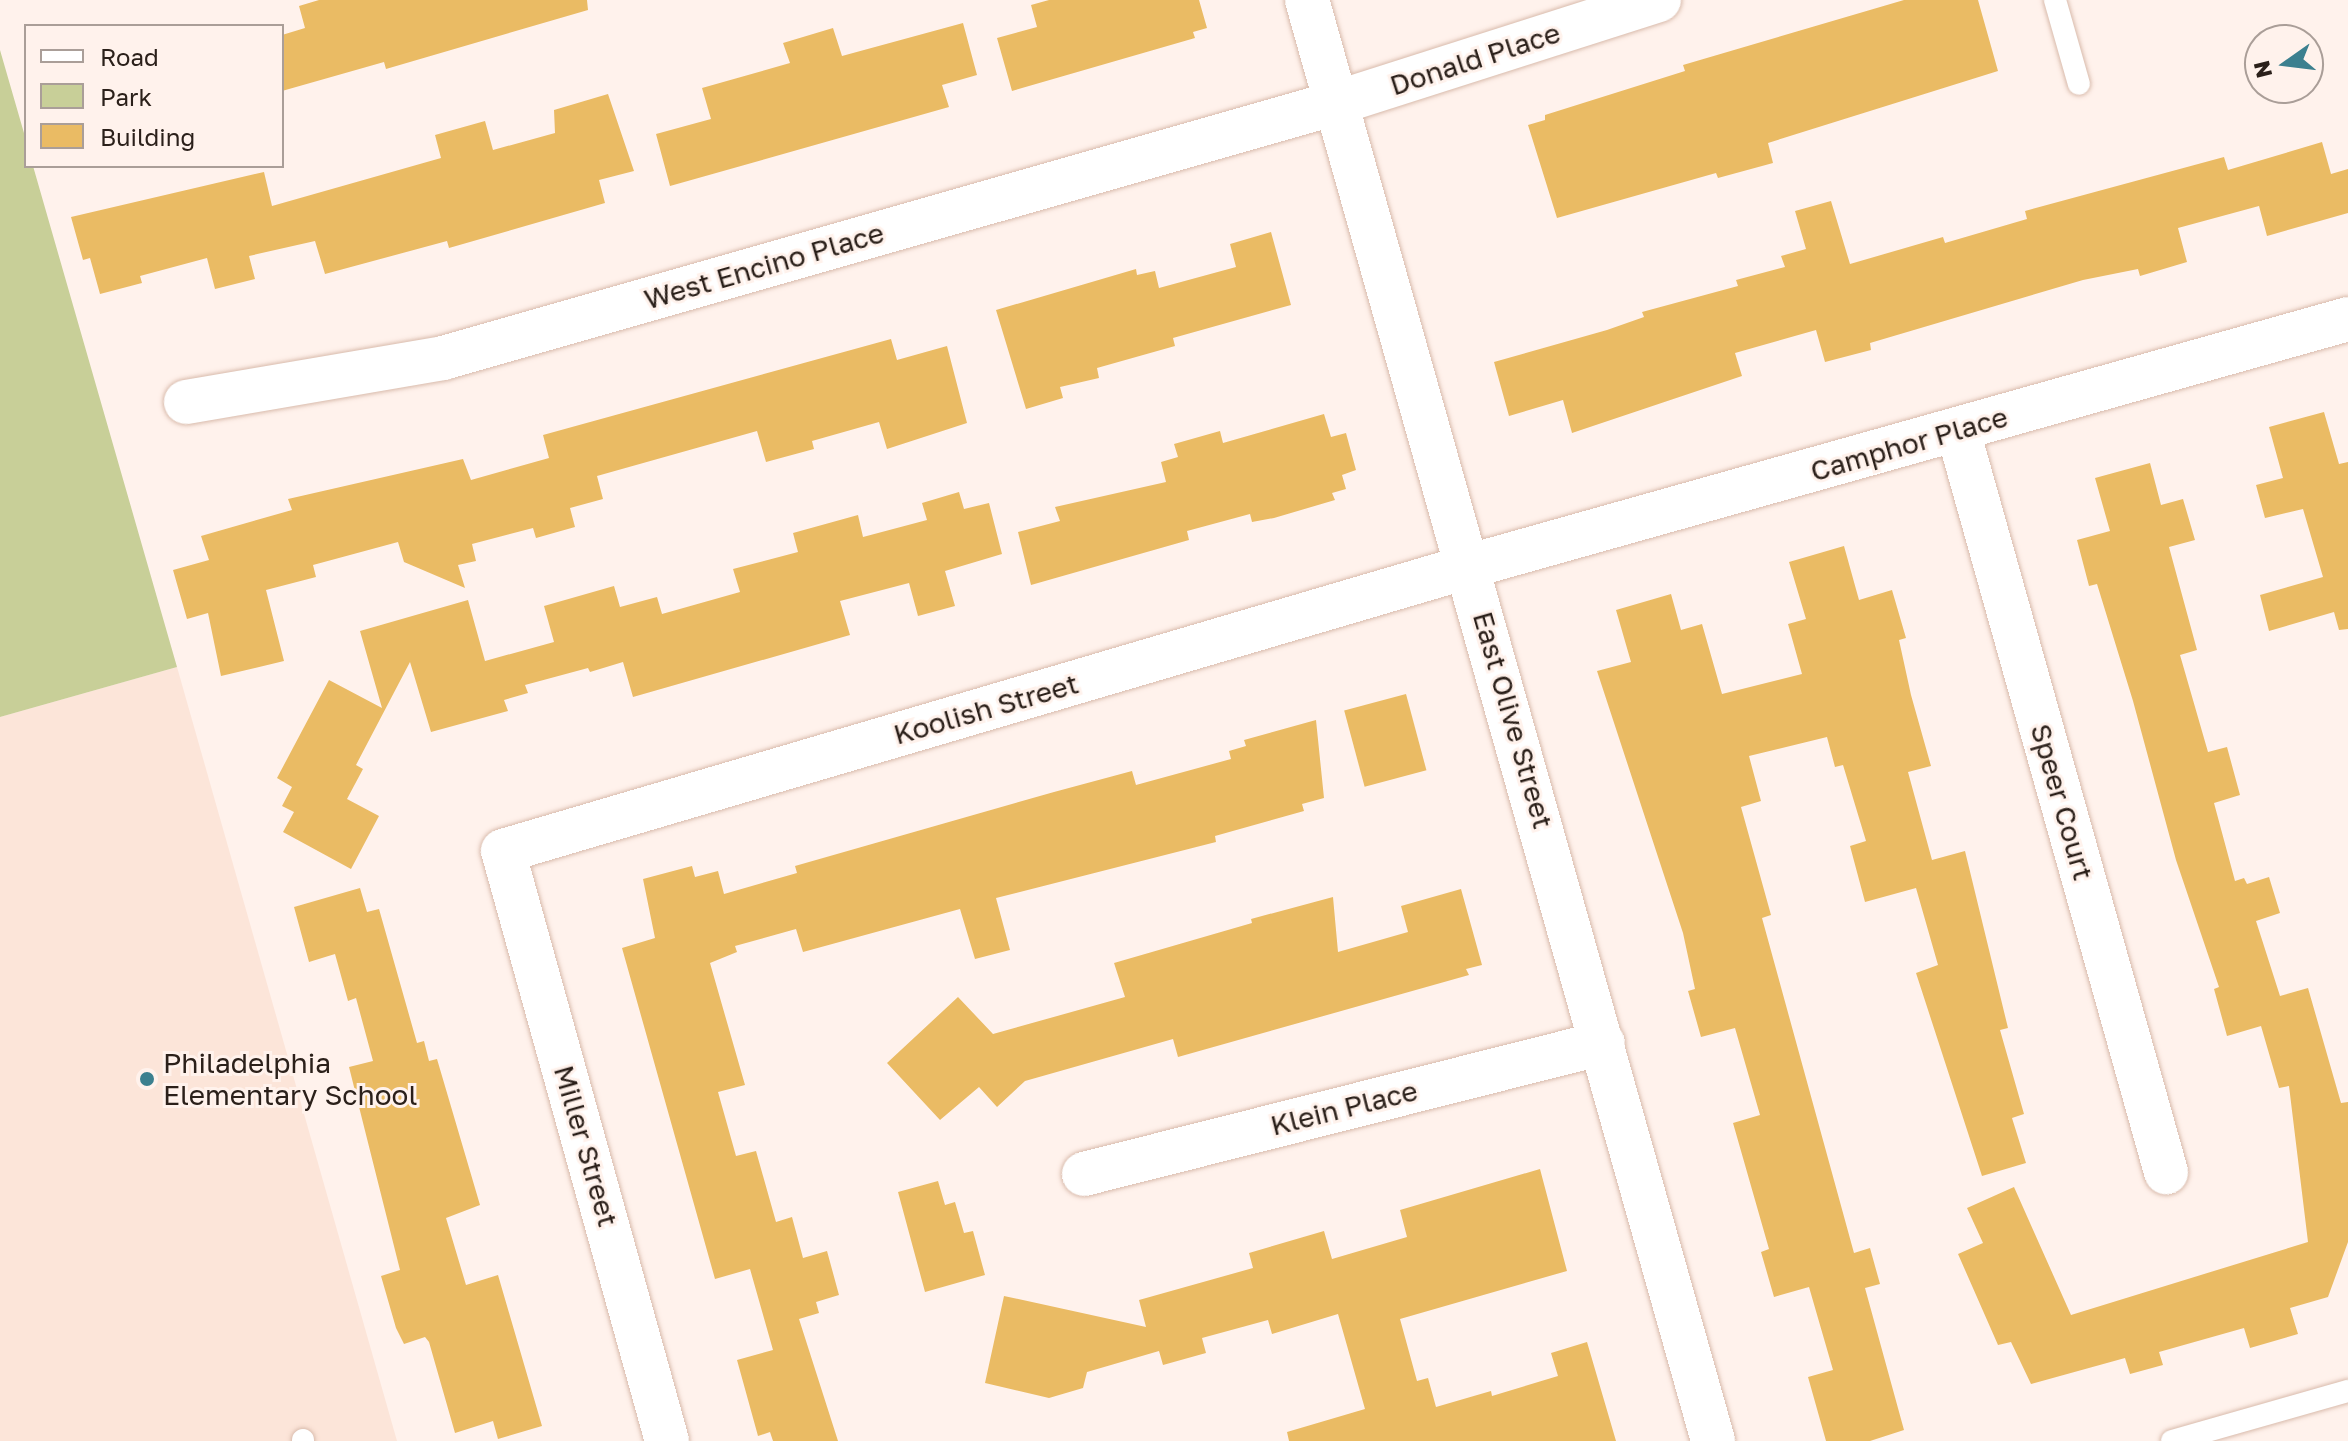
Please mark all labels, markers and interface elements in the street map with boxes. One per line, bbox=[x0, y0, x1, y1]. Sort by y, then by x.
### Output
street label: Donald Place bbox=[1386, 16, 1564, 102]
legend bbox=[24, 24, 284, 168]
north arrow bbox=[2244, 24, 2324, 104]
text: Road bbox=[100, 42, 159, 71]
text: N bbox=[2247, 58, 2277, 81]
text: Park bbox=[100, 82, 152, 111]
text: Building bbox=[100, 122, 195, 151]
street label: West Encino Place bbox=[640, 216, 888, 316]
street label: Camphor Place bbox=[1807, 400, 2011, 488]
street label: East Olive Street bbox=[1466, 608, 1560, 832]
street label: Koolish Street bbox=[890, 667, 1082, 751]
street label: Speer Court bbox=[2024, 720, 2100, 884]
place label: Philadelphia Elementary School bbox=[163, 1046, 417, 1112]
street label: Miller Street bbox=[547, 1061, 625, 1231]
marker: Philadelphia Elementary School bbox=[138, 1070, 156, 1088]
street label: Klein Place bbox=[1267, 1074, 1421, 1142]

